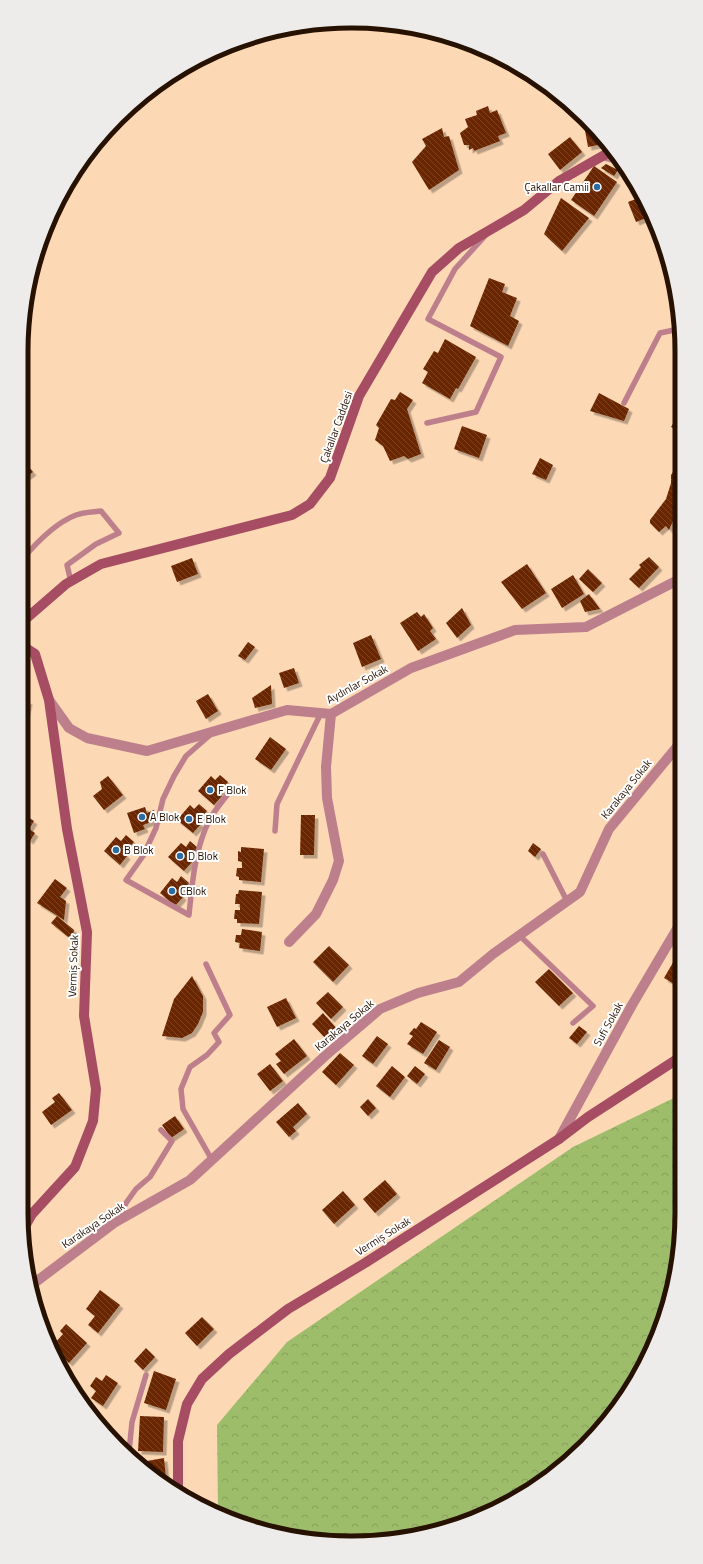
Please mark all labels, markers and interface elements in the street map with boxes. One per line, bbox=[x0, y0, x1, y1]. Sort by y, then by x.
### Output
place label: Çakallar Camii bbox=[524, 179, 589, 195]
marker: Çakallar Camii bbox=[592, 182, 602, 192]
street label: Çakallar Caddesi bbox=[316, 389, 356, 465]
street label: Aydınlar Sokak bbox=[323, 660, 391, 707]
street label: Karakaya Sokak bbox=[597, 755, 656, 822]
place label: F Blok bbox=[218, 782, 247, 798]
marker: F Blok bbox=[205, 785, 215, 795]
place label: A Blok bbox=[150, 809, 180, 825]
place label: E Blok bbox=[197, 811, 227, 827]
marker: A Blok bbox=[137, 812, 147, 822]
marker: E Blok bbox=[184, 814, 194, 824]
place label: B Blok bbox=[124, 842, 154, 858]
marker: B Blok bbox=[111, 845, 121, 855]
place label: D Blok bbox=[188, 848, 219, 864]
marker: D Blok bbox=[175, 851, 185, 861]
place label: CBlok bbox=[180, 883, 207, 899]
marker: CBlok bbox=[167, 886, 177, 896]
street label: Vermiş Sokak bbox=[64, 934, 82, 997]
street label: Karakaya Sokak bbox=[311, 995, 378, 1054]
street label: Sufi Sokak bbox=[589, 998, 627, 1049]
street label: Karakaya Sokak bbox=[58, 1198, 128, 1252]
street label: Vermiş Sokak bbox=[352, 1212, 414, 1259]

